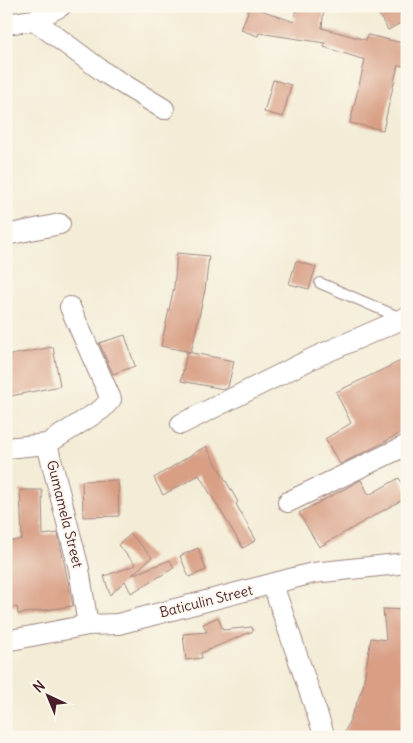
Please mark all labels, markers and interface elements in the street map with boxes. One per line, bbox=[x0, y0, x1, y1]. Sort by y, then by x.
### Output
street label: Gumamela Street bbox=[43, 458, 87, 570]
street label: Baticulin Street bbox=[158, 581, 255, 621]
north arrow bbox=[22, 670, 72, 720]
text: N bbox=[29, 677, 49, 696]

